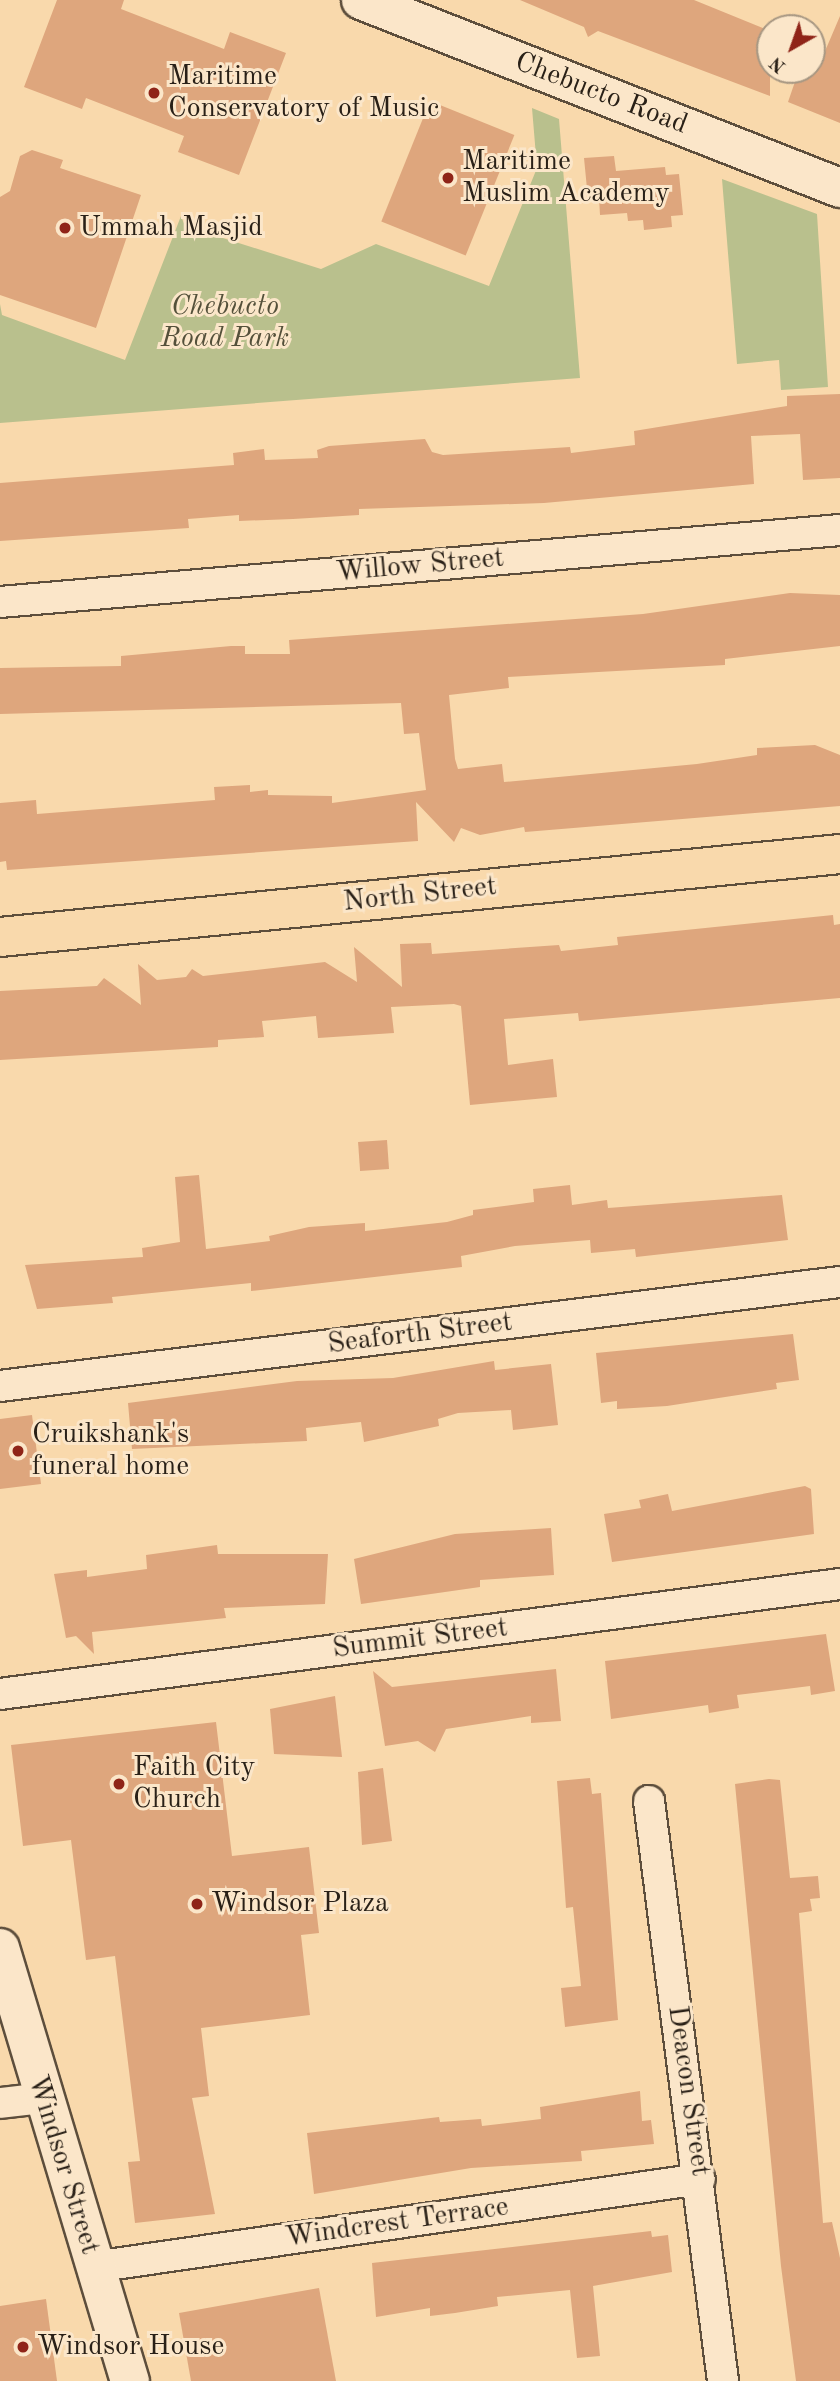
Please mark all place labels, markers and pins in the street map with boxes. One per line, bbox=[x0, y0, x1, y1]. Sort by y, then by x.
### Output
place label: Maritime Conservatory of Music bbox=[168, 60, 439, 126]
marker: Maritime Conservatory of Music bbox=[146, 85, 162, 101]
place label: Maritime Muslim Academy bbox=[462, 145, 670, 211]
marker: Maritime Muslim Academy bbox=[440, 170, 456, 186]
place label: Ummah Masjid bbox=[79, 211, 263, 245]
marker: Ummah Masjid bbox=[57, 220, 73, 236]
place label: Cruikshank's funeral home bbox=[32, 1418, 189, 1484]
marker: Cruikshank's funeral home bbox=[10, 1443, 26, 1459]
place label: Faith City Church bbox=[133, 1751, 255, 1817]
marker: Faith City Church bbox=[111, 1776, 127, 1792]
place label: Windsor Plaza bbox=[211, 1887, 389, 1921]
marker: Windsor Plaza bbox=[189, 1896, 205, 1912]
place label: Windsor House bbox=[37, 2330, 224, 2364]
marker: Windsor House bbox=[15, 2339, 31, 2355]

